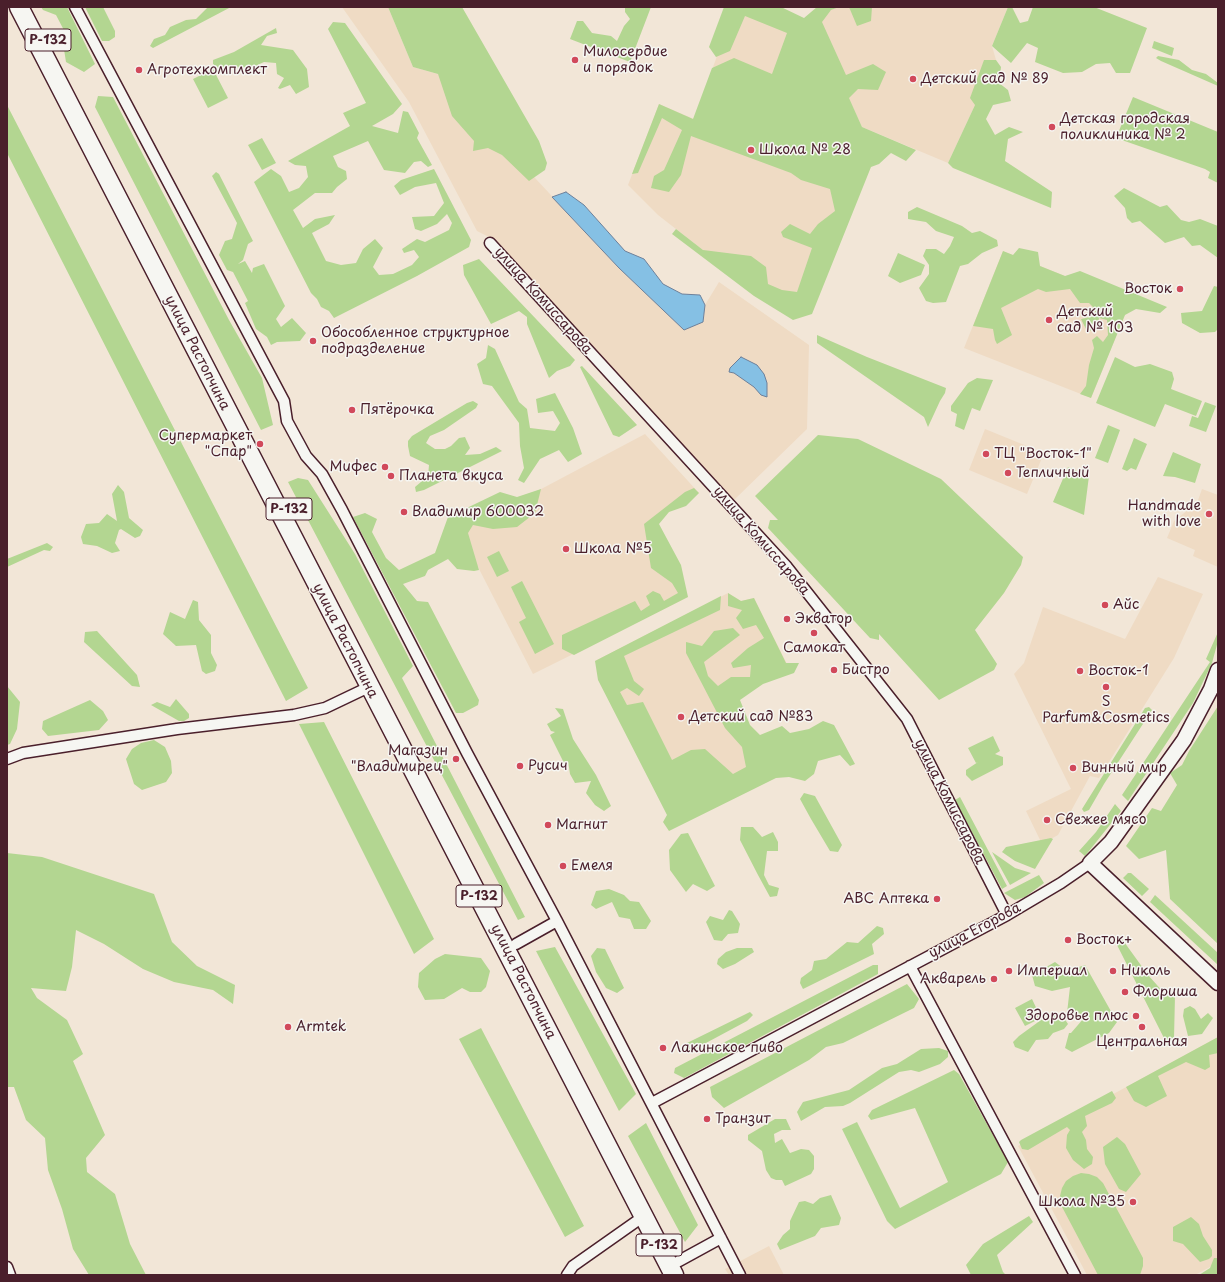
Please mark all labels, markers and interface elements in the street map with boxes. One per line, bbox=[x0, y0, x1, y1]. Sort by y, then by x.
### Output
road number: Р-132 bbox=[25, 29, 71, 51]
place label: Милосердие и порядок bbox=[583, 44, 668, 76]
marker: Милосердие и порядок bbox=[570, 55, 580, 65]
place label: Агротехкомплект bbox=[147, 62, 267, 78]
marker: Агротехкомплект bbox=[134, 65, 144, 75]
place label: Детский сад № 89 bbox=[921, 71, 1049, 87]
marker: Детский сад № 89 bbox=[908, 74, 918, 84]
place label: Детская городская поликлиника № 2 bbox=[1060, 111, 1190, 144]
marker: Детская городская поликлиника № 2 bbox=[1047, 122, 1057, 132]
place label: Школа № 28 bbox=[759, 142, 851, 158]
marker: Школа № 28 bbox=[746, 145, 756, 155]
street label: улица Комиссарова bbox=[490, 244, 596, 358]
place label: Восток bbox=[1124, 281, 1172, 297]
marker: Восток bbox=[1175, 284, 1185, 294]
street label: улица Растопчина bbox=[161, 293, 233, 413]
place label: Детский сад № 103 bbox=[1057, 304, 1133, 336]
marker: Детский сад № 103 bbox=[1044, 315, 1054, 325]
place label: Обособленное структурное подразделение bbox=[321, 325, 510, 358]
marker: Обособленное структурное подразделение bbox=[308, 336, 318, 346]
place label: Пятёрочка bbox=[360, 402, 434, 418]
marker: Пятёрочка bbox=[347, 405, 357, 415]
place label: Супермаркет "Спар" bbox=[159, 428, 252, 460]
marker: Супермаркет "Спар" bbox=[255, 439, 265, 449]
place label: ТЦ "Восток-1" bbox=[994, 446, 1092, 462]
marker: ТЦ "Восток-1" bbox=[981, 449, 991, 459]
place label: Мифес bbox=[329, 459, 377, 475]
marker: Мифес bbox=[380, 462, 390, 472]
place label: Тепличный bbox=[1016, 465, 1089, 481]
place label: Планета вкуса bbox=[399, 468, 503, 484]
marker: Тепличный bbox=[1003, 468, 1013, 478]
marker: Планета вкуса bbox=[386, 471, 396, 481]
street label: улица Комиссарова bbox=[709, 483, 813, 599]
road number: Р-132 bbox=[266, 498, 312, 520]
place label: Handmade with love bbox=[1128, 498, 1201, 530]
place label: Владимир 600032 bbox=[412, 504, 544, 520]
marker: Владимир 600032 bbox=[399, 507, 409, 517]
marker: Handmade with love bbox=[1204, 509, 1214, 519]
place label: Школа №5 bbox=[574, 541, 652, 557]
marker: Школа №5 bbox=[561, 544, 571, 554]
street label: улица Растопчина bbox=[309, 581, 381, 701]
place label: Айс bbox=[1113, 597, 1139, 613]
marker: Айс bbox=[1100, 600, 1110, 610]
place label: Экватор bbox=[795, 611, 852, 627]
marker: Экватор bbox=[782, 614, 792, 624]
marker: Самокат bbox=[809, 628, 819, 638]
place label: Самокат bbox=[783, 640, 845, 656]
place label: Бистро bbox=[842, 662, 890, 678]
place label: Восток-1 bbox=[1088, 663, 1149, 679]
marker: Бистро bbox=[829, 665, 839, 675]
marker: Восток-1 bbox=[1075, 666, 1085, 676]
marker: S Parfum&Cosmetics bbox=[1101, 682, 1111, 692]
place label: S Parfum&Cosmetics bbox=[1042, 694, 1170, 726]
place label: Детский сад №83 bbox=[689, 709, 813, 725]
marker: Детский сад №83 bbox=[676, 712, 686, 722]
street label: улица Комиссарова bbox=[910, 737, 988, 867]
place label: Магазин "Владимирец" bbox=[351, 743, 448, 776]
marker: Магазин "Владимирец" bbox=[451, 754, 461, 764]
place label: Русич bbox=[528, 758, 568, 774]
place label: Винный мир bbox=[1081, 760, 1167, 776]
marker: Русич bbox=[515, 761, 525, 771]
marker: Винный мир bbox=[1068, 763, 1078, 773]
place label: Свежее мясо bbox=[1055, 812, 1146, 828]
marker: Свежее мясо bbox=[1042, 815, 1052, 825]
place label: Магнит bbox=[556, 817, 607, 833]
marker: Магнит bbox=[543, 820, 553, 830]
place label: Емеля bbox=[571, 858, 613, 874]
marker: Емеля bbox=[558, 861, 568, 871]
road number: Р-132 bbox=[456, 885, 502, 907]
place label: ABC Аптека bbox=[844, 891, 929, 907]
marker: ABC Аптека bbox=[932, 894, 942, 904]
street label: улица Егорова bbox=[926, 900, 1024, 962]
street label: улица Растопчина bbox=[487, 922, 559, 1042]
place label: Восток+ bbox=[1076, 932, 1133, 948]
marker: Восток+ bbox=[1063, 935, 1073, 945]
place label: Империал bbox=[1017, 963, 1087, 979]
place label: Николь bbox=[1121, 963, 1170, 979]
marker: Империал bbox=[1004, 966, 1014, 976]
marker: Николь bbox=[1108, 966, 1118, 976]
place label: Акварель bbox=[920, 971, 986, 987]
marker: Акварель bbox=[989, 974, 999, 984]
place label: Флориша bbox=[1133, 984, 1197, 1000]
marker: Флориша bbox=[1120, 987, 1130, 997]
place label: Здоровье плюс bbox=[1026, 1008, 1128, 1024]
marker: Здоровье плюс bbox=[1131, 1011, 1141, 1021]
place label: Armtek bbox=[296, 1019, 346, 1035]
marker: Armtek bbox=[283, 1022, 293, 1032]
marker: Центральная bbox=[1137, 1022, 1147, 1032]
place label: Центральная bbox=[1096, 1034, 1188, 1050]
place label: Лакинское пиво bbox=[671, 1040, 783, 1056]
marker: Лакинское пиво bbox=[658, 1043, 668, 1053]
place label: Транзит bbox=[715, 1111, 770, 1127]
marker: Транзит bbox=[702, 1114, 712, 1124]
place label: Школа №35 bbox=[1038, 1194, 1125, 1210]
marker: Школа №35 bbox=[1128, 1197, 1138, 1207]
road number: Р-132 bbox=[636, 1234, 682, 1256]

